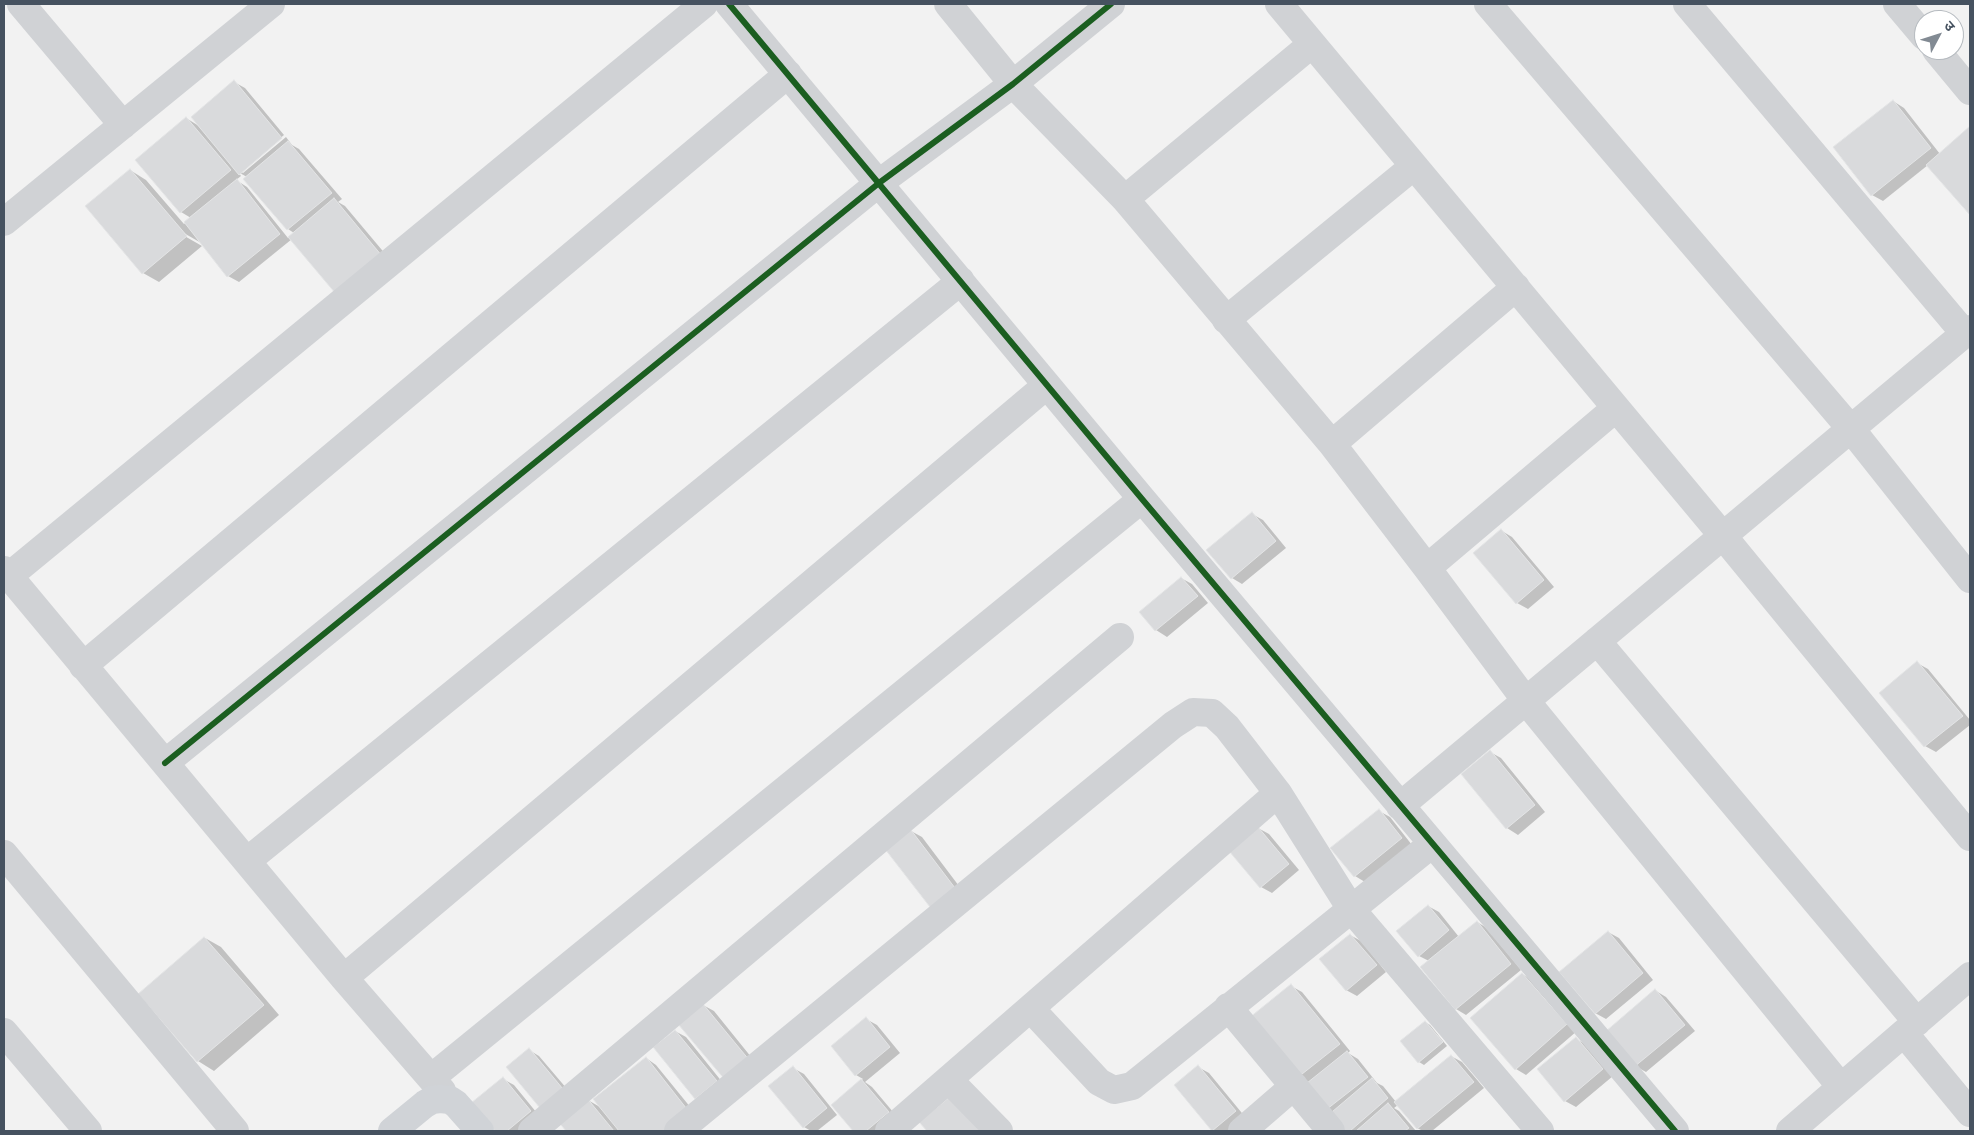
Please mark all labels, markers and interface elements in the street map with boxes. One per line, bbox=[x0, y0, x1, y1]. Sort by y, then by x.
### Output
north arrow bbox=[1914, 10, 1964, 60]
text: उ bbox=[1941, 17, 1959, 34]

